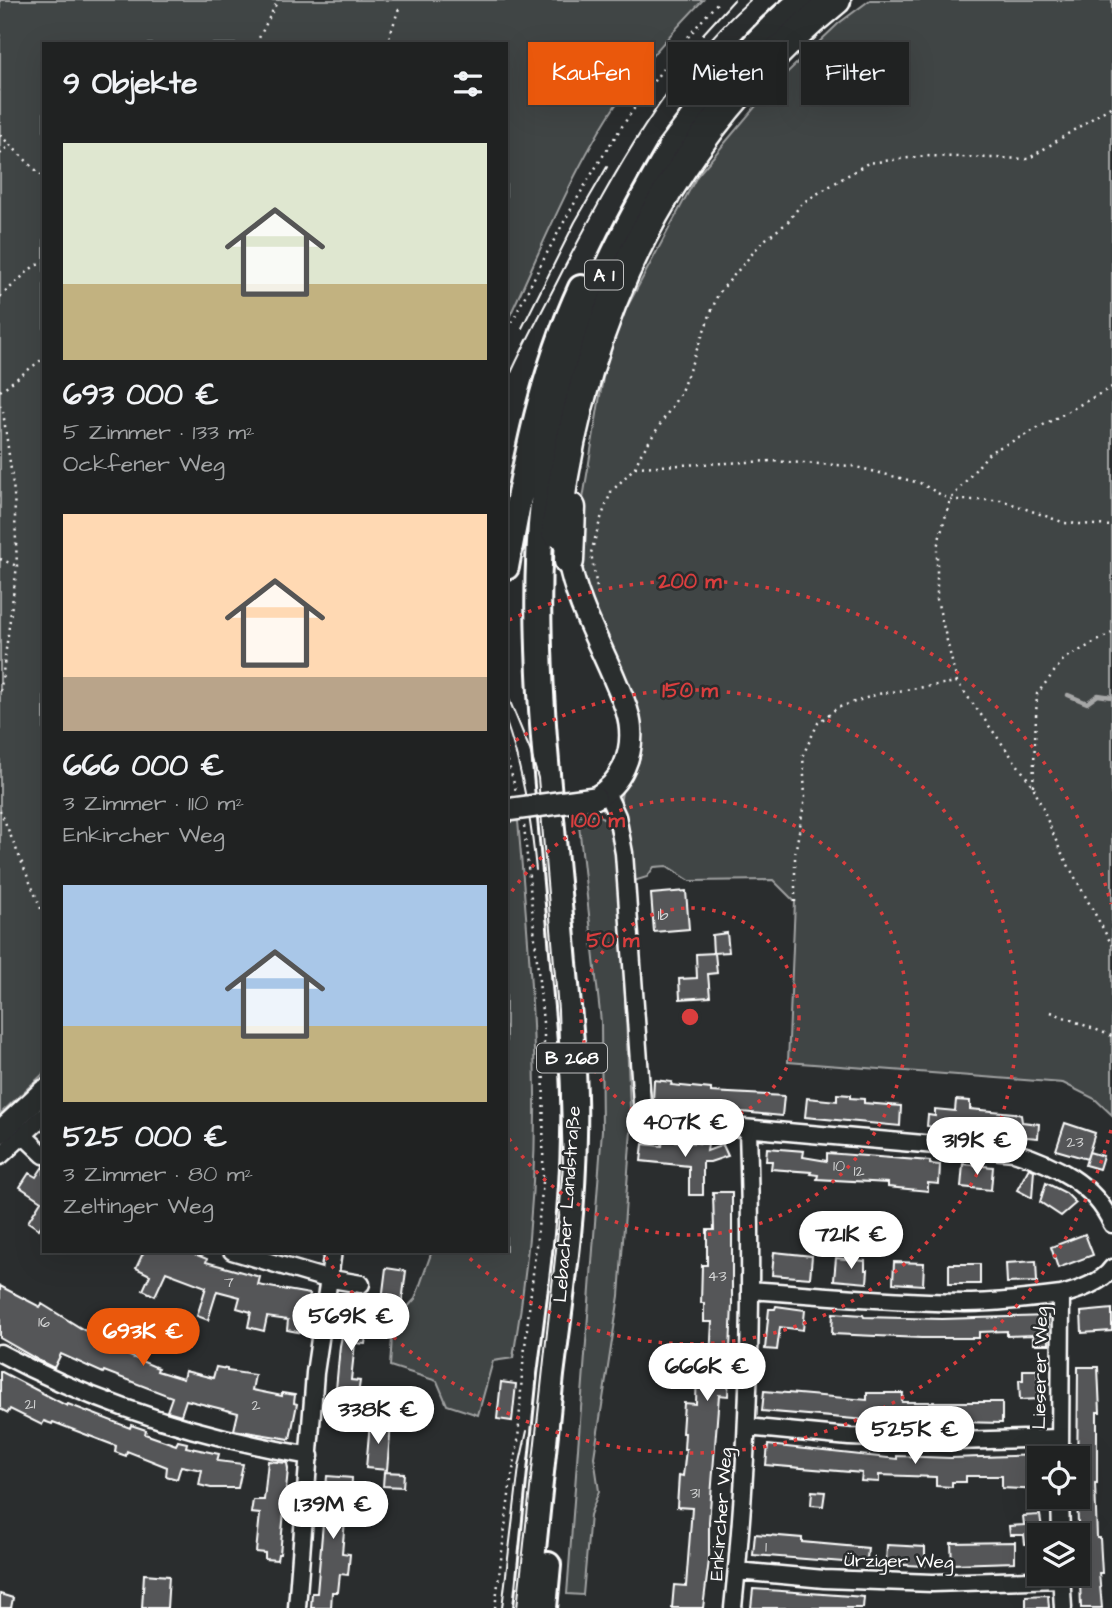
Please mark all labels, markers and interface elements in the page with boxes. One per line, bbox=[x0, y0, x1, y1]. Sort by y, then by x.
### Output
chip: Kaufen bbox=[528, 42, 654, 105]
chip: Mieten bbox=[668, 42, 787, 105]
chip: Filter bbox=[801, 42, 909, 105]
text: 9 Objekte bbox=[63, 63, 197, 105]
icon: filters bbox=[449, 65, 487, 103]
icon: home bbox=[212, 189, 338, 315]
road number: A 1 bbox=[585, 260, 623, 290]
text: 693 000 € bbox=[63, 374, 219, 416]
text: 5 Zimmer · 133 m² bbox=[63, 416, 255, 448]
text: Ockfener Weg bbox=[63, 448, 225, 480]
icon: home bbox=[212, 560, 338, 686]
text: 200 m bbox=[657, 567, 722, 596]
text: 150 m bbox=[662, 676, 718, 705]
text: 666 000 € bbox=[63, 745, 224, 787]
text: 3 Zimmer · 110 m² bbox=[63, 787, 244, 819]
text: 100 m bbox=[571, 806, 626, 835]
text: Enkircher Weg bbox=[63, 819, 225, 851]
house number: 1b bbox=[657, 904, 669, 926]
text: 50 m bbox=[587, 926, 640, 955]
icon: home bbox=[212, 931, 338, 1057]
centre of rings bbox=[678, 1005, 702, 1029]
road number: B 268 bbox=[537, 1044, 607, 1072]
pin: 407K € bbox=[628, 1100, 742, 1159]
street label: Lebacher Landstraße bbox=[547, 1105, 588, 1303]
text: 407K € bbox=[642, 1106, 728, 1138]
text: 525 000 € bbox=[63, 1116, 227, 1158]
pin: 319K € bbox=[920, 1118, 1034, 1177]
text: 319K € bbox=[942, 1124, 1012, 1156]
house number: 23 bbox=[1066, 1131, 1084, 1153]
house number: 10 bbox=[833, 1155, 845, 1177]
text: 3 Zimmer · 80 m² bbox=[63, 1158, 253, 1190]
house number: 12 bbox=[853, 1160, 865, 1182]
text: Zeltinger Weg bbox=[63, 1190, 214, 1222]
pin: 721K € bbox=[794, 1212, 908, 1271]
text: 721K € bbox=[815, 1218, 887, 1250]
house number: 43 bbox=[707, 1265, 727, 1287]
house number: 7 bbox=[224, 1271, 234, 1293]
pin: 569K € bbox=[294, 1294, 408, 1353]
text: 569K € bbox=[308, 1300, 394, 1332]
street label: Lieserer Weg bbox=[1026, 1306, 1056, 1430]
pin: 693K € bbox=[86, 1308, 200, 1368]
house number: 16 bbox=[38, 1311, 50, 1333]
text: 693K € bbox=[103, 1315, 183, 1347]
pin: 666K € bbox=[650, 1344, 764, 1403]
text: 666K € bbox=[665, 1350, 749, 1382]
pin: 338K € bbox=[321, 1386, 435, 1446]
house number: 21 bbox=[24, 1393, 36, 1415]
text: 338K € bbox=[338, 1393, 418, 1425]
house number: 2 bbox=[251, 1394, 261, 1416]
pin: 525K € bbox=[858, 1406, 972, 1466]
text: 525K € bbox=[871, 1413, 959, 1445]
street label: Enkircher Weg bbox=[703, 1446, 741, 1582]
map controls bbox=[1027, 1446, 1090, 1586]
button: locate bbox=[1027, 1446, 1090, 1509]
pin: 1.39M € bbox=[268, 1482, 398, 1541]
house number: 31 bbox=[690, 1482, 700, 1504]
text: 1.39M € bbox=[294, 1488, 372, 1520]
button: layers bbox=[1027, 1523, 1090, 1586]
house number: 1 bbox=[765, 1536, 767, 1558]
street label: Ürziger Weg bbox=[844, 1547, 954, 1577]

